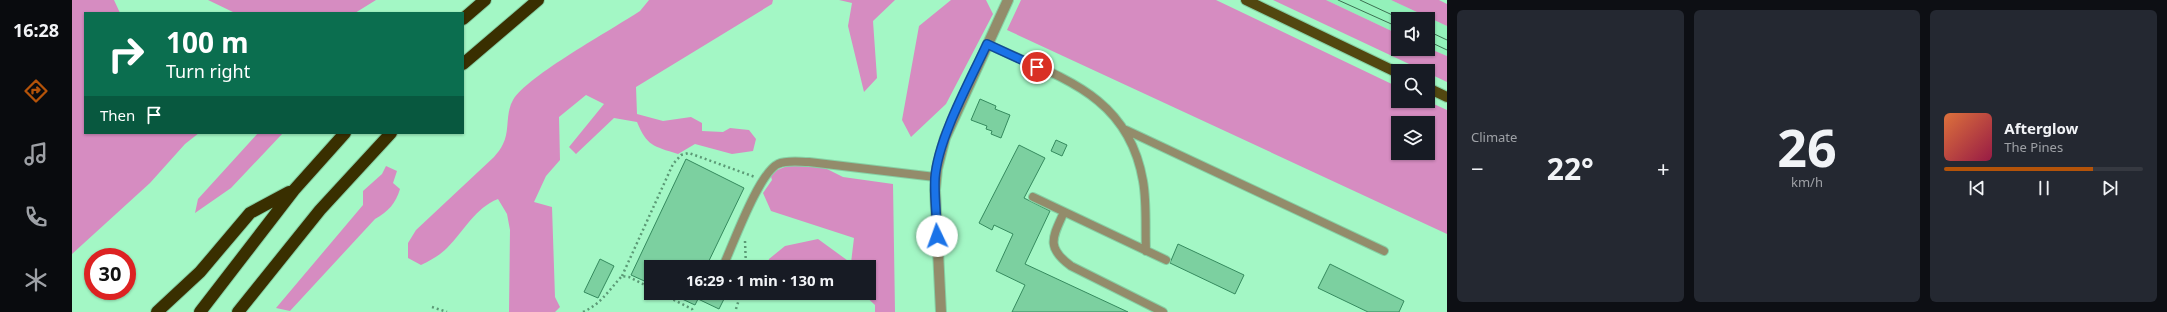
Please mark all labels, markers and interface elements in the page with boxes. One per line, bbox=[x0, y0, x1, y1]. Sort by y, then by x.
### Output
map controls bbox=[1391, 12, 1435, 160]
button: sound bbox=[1391, 12, 1435, 56]
text: 16:28 bbox=[13, 18, 59, 42]
text: 100 m bbox=[166, 23, 249, 61]
icon: right bbox=[100, 28, 152, 80]
pin bbox=[1020, 50, 1054, 84]
icon: arrive bbox=[1026, 56, 1048, 78]
text: Turn right bbox=[166, 59, 250, 83]
button: search bbox=[1391, 64, 1435, 108]
icon: directions bbox=[22, 77, 50, 105]
icon: arrive bbox=[143, 104, 165, 126]
text: Then bbox=[100, 105, 135, 125]
text: 26 bbox=[1777, 111, 1837, 182]
button: layers bbox=[1391, 116, 1435, 160]
text: Afterglow bbox=[2004, 118, 2078, 138]
text: Climate bbox=[1471, 128, 1517, 146]
text: The Pines bbox=[2004, 138, 2063, 156]
icon: music bbox=[22, 140, 50, 168]
text: 22° bbox=[1547, 148, 1594, 189]
text: − bbox=[1471, 153, 1484, 183]
text: + bbox=[1657, 153, 1670, 183]
text: km/h bbox=[1791, 173, 1823, 191]
icon: previous bbox=[1966, 177, 1988, 199]
icon: pause bbox=[2033, 177, 2055, 199]
icon: next bbox=[2099, 177, 2121, 199]
icon: phone bbox=[22, 203, 50, 231]
position arrow bbox=[916, 215, 958, 257]
speed limit sign: 30 bbox=[84, 248, 136, 300]
icon: climate bbox=[22, 266, 50, 294]
text: 16:29 · 1 min · 130 m bbox=[686, 270, 834, 290]

